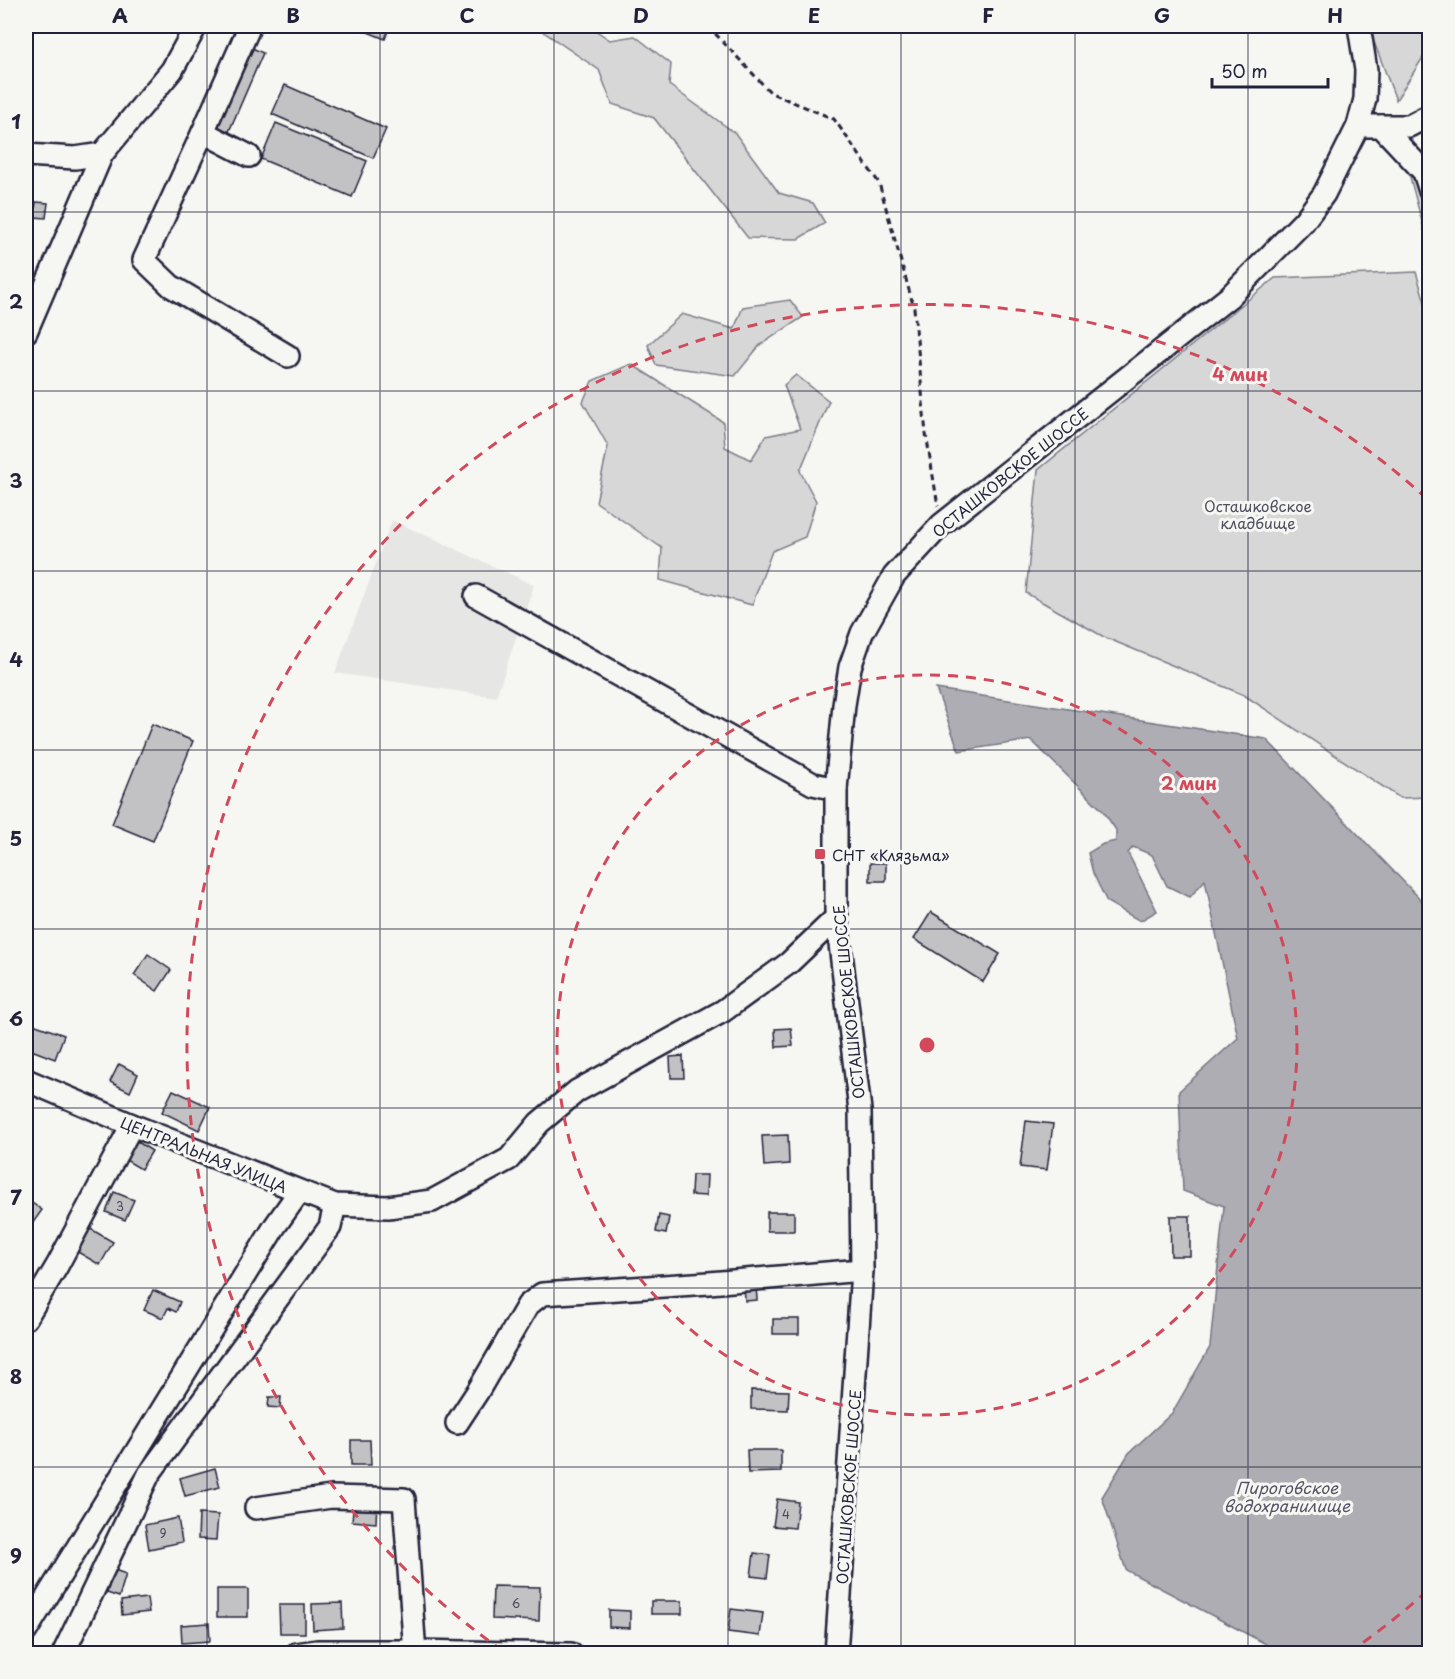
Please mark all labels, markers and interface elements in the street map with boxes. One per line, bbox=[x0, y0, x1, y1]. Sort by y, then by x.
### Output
text: A bbox=[112, 0, 128, 30]
text: B bbox=[286, 0, 300, 30]
text: C bbox=[459, 0, 475, 30]
text: D bbox=[633, 0, 649, 30]
text: E bbox=[808, 0, 820, 30]
text: F bbox=[982, 0, 994, 30]
text: G bbox=[1154, 0, 1170, 30]
text: H bbox=[1327, 0, 1343, 30]
scale bar bbox=[1212, 51, 1328, 89]
text: 50 m bbox=[1221, 57, 1268, 84]
text: 1 bbox=[11, 106, 21, 136]
text: 2 bbox=[9, 286, 23, 316]
text: 4 мин bbox=[1212, 360, 1268, 387]
street label: ОСТАШКОВСКОЕ ШОССЕ bbox=[927, 402, 1093, 542]
text: 3 bbox=[9, 465, 23, 495]
park label: Осташковское кладбище bbox=[1204, 494, 1312, 534]
text: 4 bbox=[9, 644, 23, 674]
text: 2 мин bbox=[1161, 769, 1217, 796]
text: 5 bbox=[10, 823, 22, 853]
place label: СНТ «Клязьма» bbox=[832, 843, 950, 866]
marker: СНТ «Клязьма» bbox=[813, 847, 827, 861]
street label: ОСТАШКОВСКОЕ ШОССЕ bbox=[826, 904, 870, 1100]
text: 6 bbox=[9, 1003, 23, 1033]
centre of rings bbox=[917, 1035, 937, 1055]
street label: ЦЕНТРАЛЬНАЯ УЛИЦА bbox=[117, 1110, 291, 1198]
text: 7 bbox=[10, 1182, 22, 1212]
house number: 3 bbox=[116, 1197, 124, 1215]
text: 8 bbox=[10, 1361, 22, 1391]
street label: ОСТАШКОВСКОЕ ШОССЕ bbox=[830, 1389, 866, 1585]
water label: Пироговское водохранилище bbox=[1224, 1475, 1351, 1517]
house number: 4 bbox=[782, 1505, 790, 1523]
house number: 9 bbox=[159, 1524, 167, 1542]
text: 9 bbox=[10, 1540, 22, 1570]
house number: 6 bbox=[512, 1594, 520, 1612]

